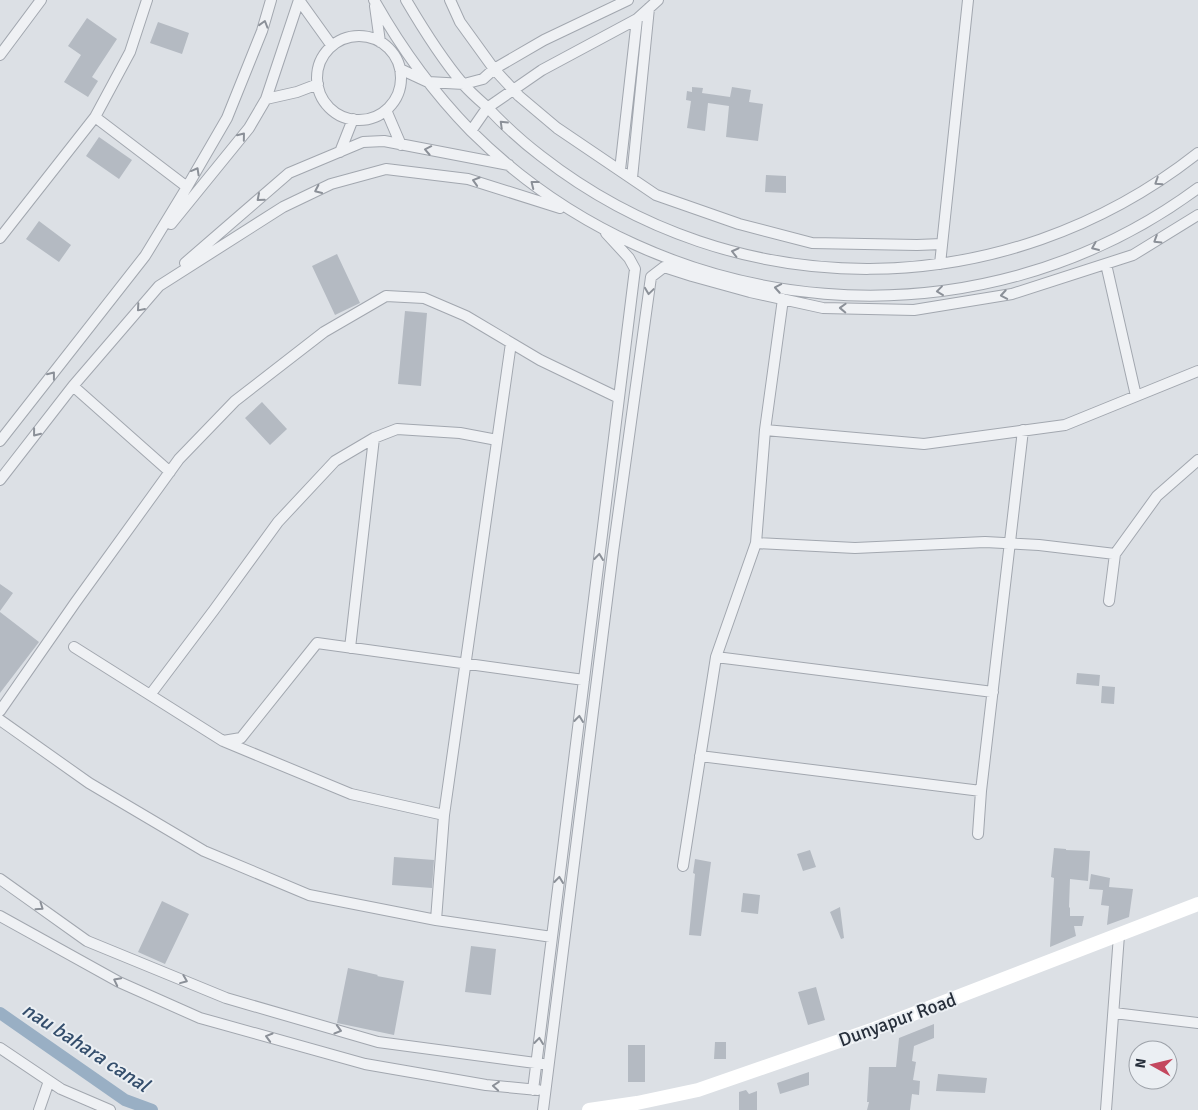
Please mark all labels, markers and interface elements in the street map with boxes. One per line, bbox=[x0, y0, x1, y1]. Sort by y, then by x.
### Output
one-way arrow bbox=[258, 21, 268, 29]
one-way arrow bbox=[500, 121, 509, 130]
one-way arrow bbox=[237, 133, 245, 142]
one-way arrow bbox=[423, 145, 432, 156]
one-way arrow bbox=[190, 168, 200, 177]
one-way arrow bbox=[1155, 176, 1164, 185]
one-way arrow bbox=[473, 177, 481, 187]
one-way arrow bbox=[531, 182, 540, 190]
one-way arrow bbox=[314, 184, 323, 195]
one-way arrow bbox=[256, 193, 265, 202]
one-way arrow bbox=[1153, 234, 1162, 244]
one-way arrow bbox=[1091, 241, 1100, 252]
one-way arrow bbox=[730, 247, 739, 258]
one-way arrow bbox=[773, 284, 782, 294]
one-way arrow bbox=[935, 285, 943, 296]
one-way arrow bbox=[644, 287, 655, 295]
one-way arrow bbox=[1000, 289, 1009, 300]
one-way arrow bbox=[137, 302, 146, 311]
one-way arrow bbox=[839, 303, 847, 314]
one-way arrow bbox=[46, 372, 54, 381]
one-way arrow bbox=[33, 427, 42, 437]
one-way arrow bbox=[593, 553, 604, 561]
one-way arrow bbox=[573, 714, 584, 722]
one-way arrow bbox=[553, 876, 564, 884]
one-way arrow bbox=[34, 901, 44, 910]
one-way arrow bbox=[179, 974, 188, 985]
one-way arrow bbox=[113, 977, 122, 987]
street label: Dunyapur Road bbox=[835, 988, 959, 1052]
water label: nau bahara canal bbox=[18, 997, 156, 1099]
one-way arrow bbox=[333, 1025, 342, 1035]
one-way arrow bbox=[264, 1032, 273, 1043]
one-way arrow bbox=[533, 1037, 544, 1045]
north arrow bbox=[1128, 1040, 1178, 1090]
text: N bbox=[1132, 1057, 1150, 1069]
one-way arrow bbox=[491, 1081, 499, 1092]

